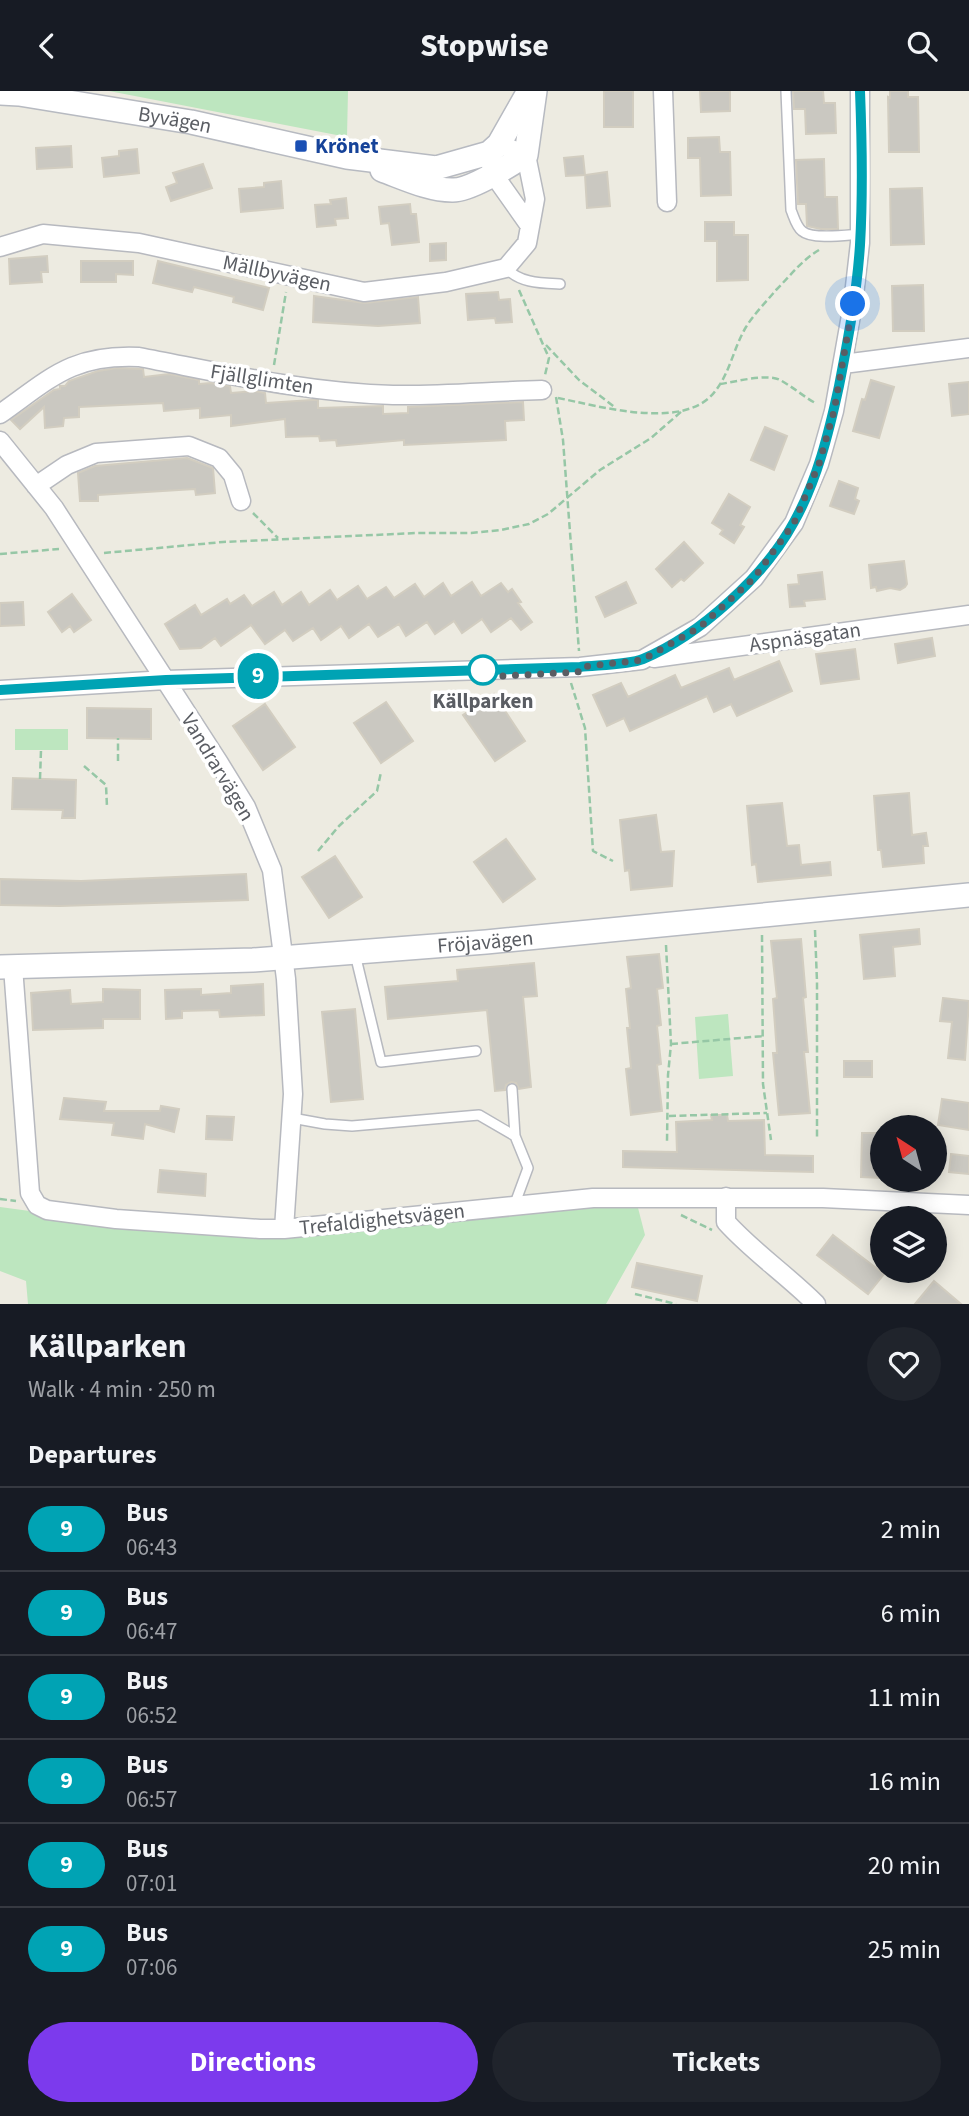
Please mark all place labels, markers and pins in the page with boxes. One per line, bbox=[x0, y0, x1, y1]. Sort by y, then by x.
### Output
place label: Krönet bbox=[315, 131, 378, 161]
marker: Krönet bbox=[293, 138, 309, 154]
marker: Källparken bbox=[468, 655, 498, 685]
place label: Källparken bbox=[432, 686, 534, 716]

